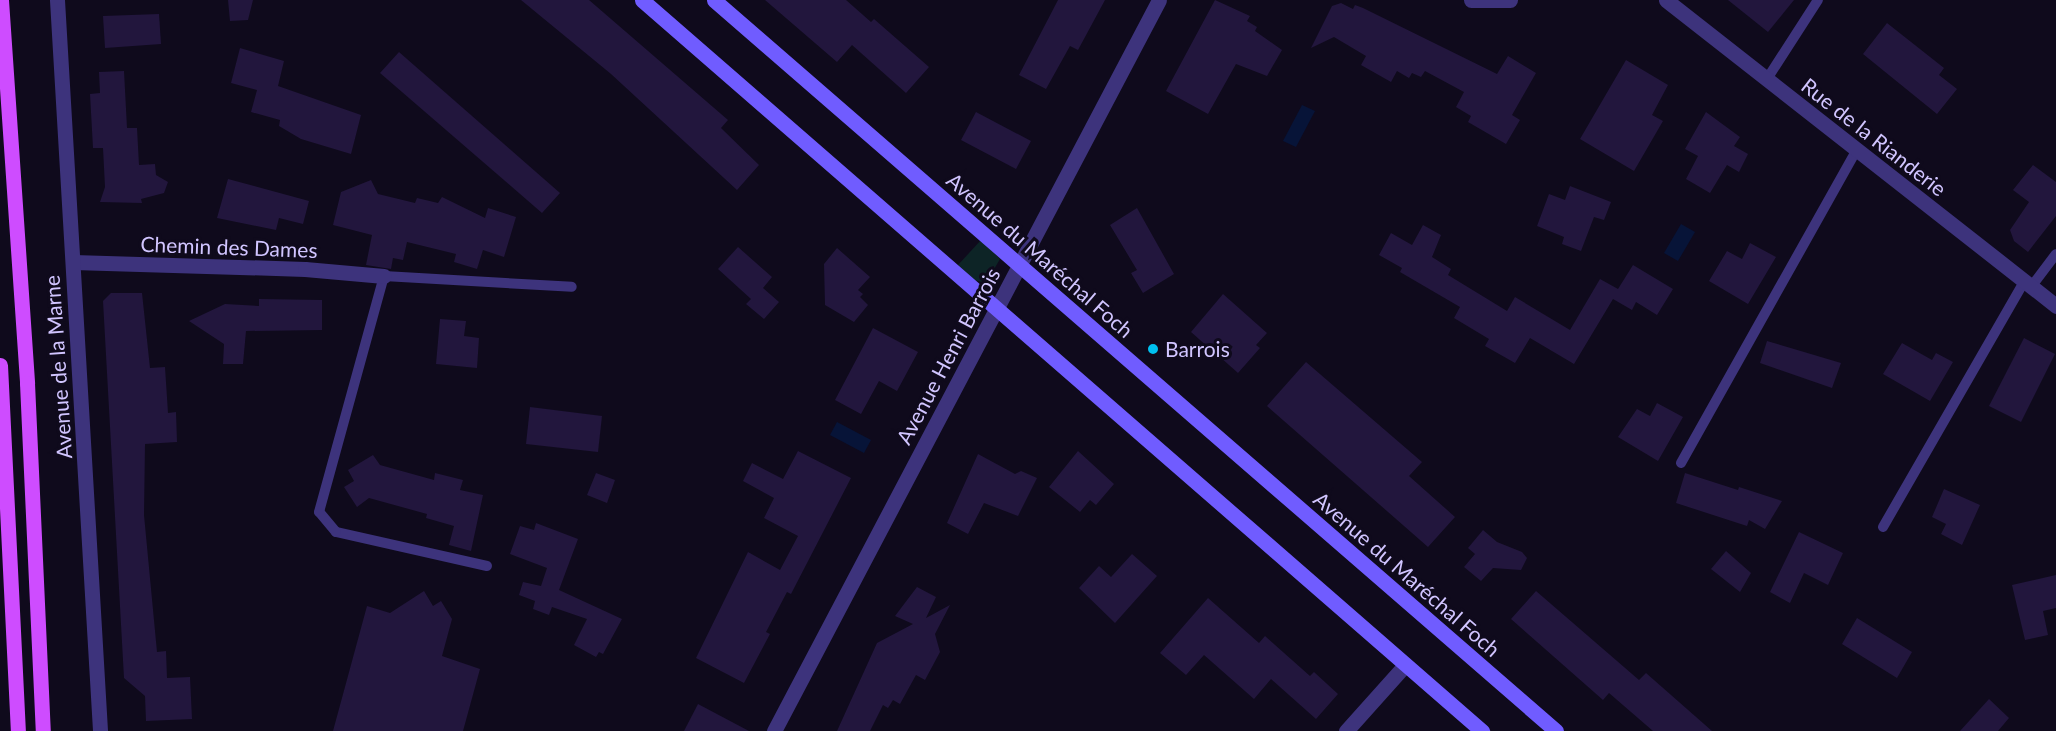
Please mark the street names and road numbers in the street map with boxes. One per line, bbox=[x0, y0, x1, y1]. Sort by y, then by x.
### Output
street label: Rue de la Rianderie bbox=[1797, 73, 1951, 201]
street label: Avenue du Maréchal Foch bbox=[942, 167, 1138, 343]
street label: Chemin des Dames bbox=[140, 231, 318, 263]
street label: Avenue Henri Barrois bbox=[891, 263, 1005, 449]
street label: Avenue de la Marne bbox=[39, 274, 77, 460]
street label: Avenue du Maréchal Foch bbox=[1309, 486, 1505, 662]

